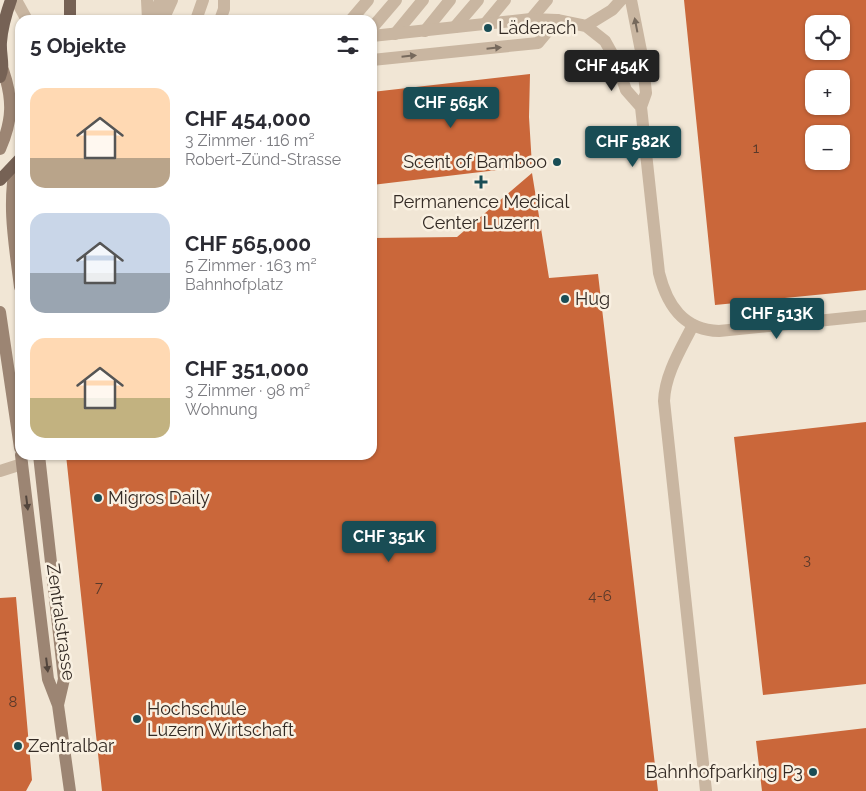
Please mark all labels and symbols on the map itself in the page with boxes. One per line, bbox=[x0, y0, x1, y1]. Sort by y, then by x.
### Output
place label: Läderach bbox=[498, 17, 577, 38]
one-way arrow bbox=[632, 18, 640, 33]
marker: Läderach bbox=[482, 22, 494, 34]
one-way arrow bbox=[486, 44, 502, 52]
pin: CHF 454K bbox=[560, 49, 664, 92]
one-way arrow bbox=[401, 52, 417, 60]
pin: CHF 565K bbox=[399, 86, 503, 129]
pin: CHF 582K bbox=[581, 126, 685, 168]
house number: 1 bbox=[753, 139, 760, 157]
place label: Scent of Bamboo bbox=[403, 151, 547, 172]
marker: Scent of Bamboo bbox=[551, 156, 563, 168]
marker: Permanence Medical Center Luzern bbox=[474, 175, 488, 189]
place label: Permanence Medical Center Luzern bbox=[393, 191, 569, 233]
place label: Hug bbox=[575, 288, 610, 309]
marker: Hug bbox=[559, 293, 571, 305]
pin: CHF 513K bbox=[725, 298, 829, 340]
place label: Migros Daily bbox=[108, 487, 210, 508]
marker: Migros Daily bbox=[92, 492, 104, 504]
one-way arrow bbox=[23, 496, 31, 512]
pin: CHF 351K bbox=[337, 520, 441, 563]
house number: 3 bbox=[803, 551, 811, 569]
street label: Zentralstrasse bbox=[43, 562, 80, 682]
house number: 7 bbox=[95, 578, 103, 596]
house number: 4-6 bbox=[588, 587, 612, 605]
one-way arrow bbox=[43, 657, 51, 673]
house number: 8 bbox=[9, 693, 18, 711]
place label: Hochschule Luzern Wirtschaft bbox=[147, 698, 294, 740]
marker: Hochschule Luzern Wirtschaft bbox=[131, 713, 143, 725]
place label: Zentralbar bbox=[28, 735, 115, 756]
marker: Zentralbar bbox=[12, 740, 24, 752]
place label: Bahnhofparking P3 bbox=[646, 761, 803, 782]
marker: Bahnhofparking P3 bbox=[807, 766, 819, 778]

